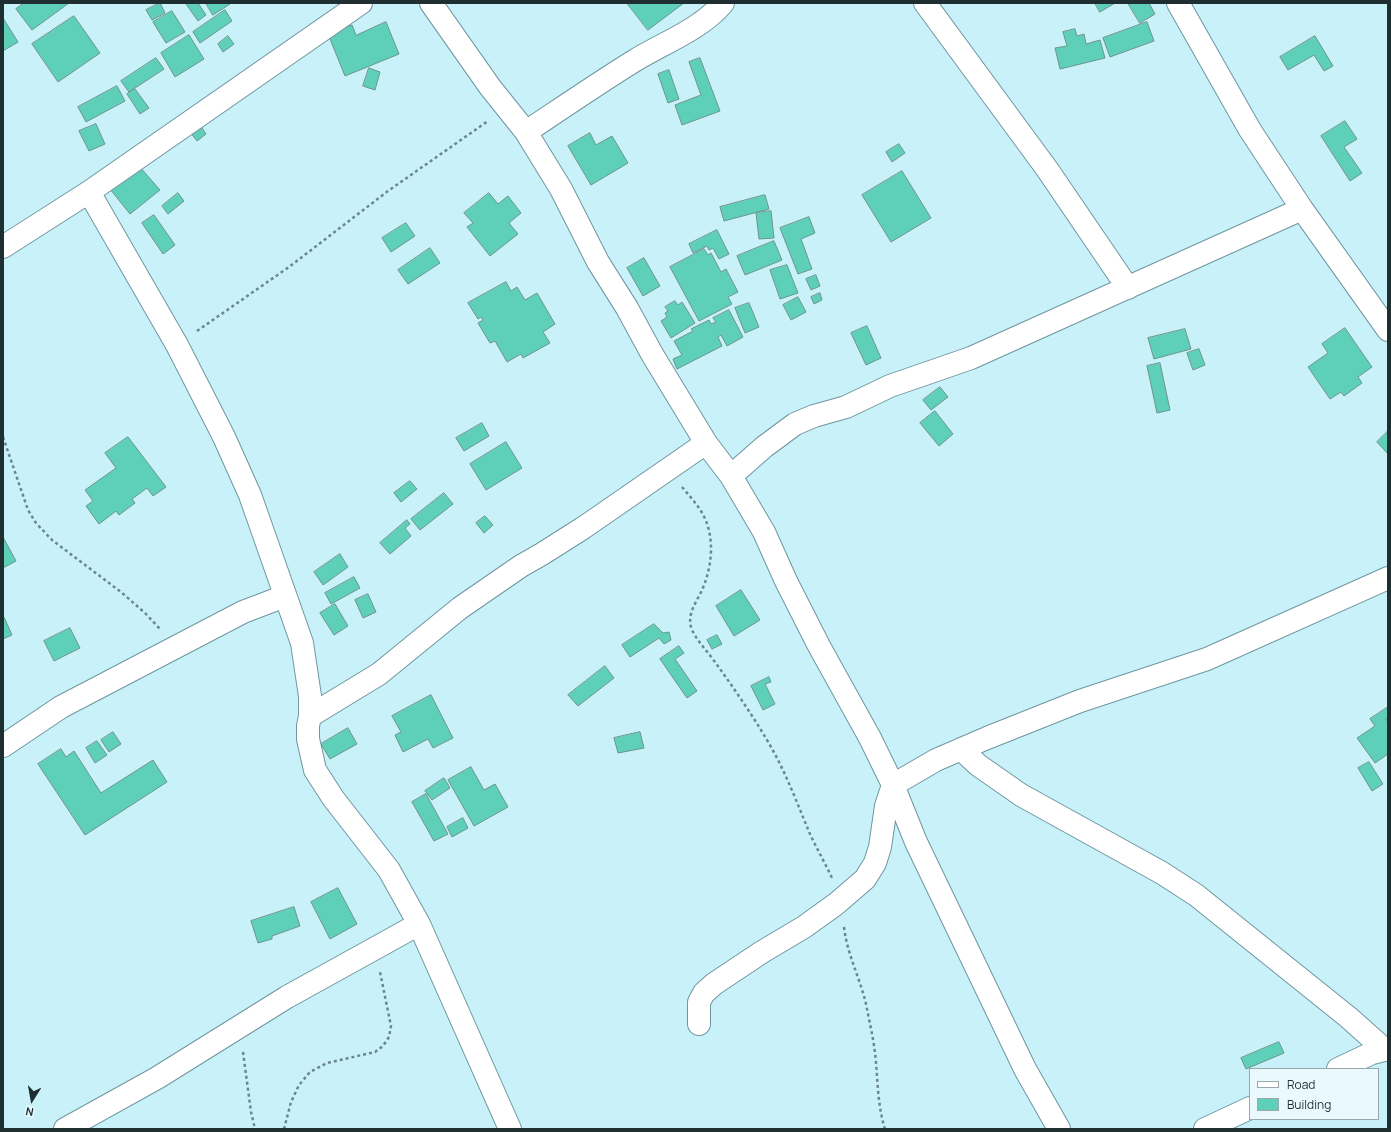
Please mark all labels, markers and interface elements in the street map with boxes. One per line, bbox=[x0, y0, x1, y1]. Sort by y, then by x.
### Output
legend bbox=[1249, 1068, 1379, 1120]
text: Road bbox=[1287, 1076, 1315, 1093]
north arrow bbox=[12, 1080, 52, 1120]
text: Building bbox=[1287, 1096, 1331, 1113]
text: N bbox=[24, 1104, 35, 1120]

